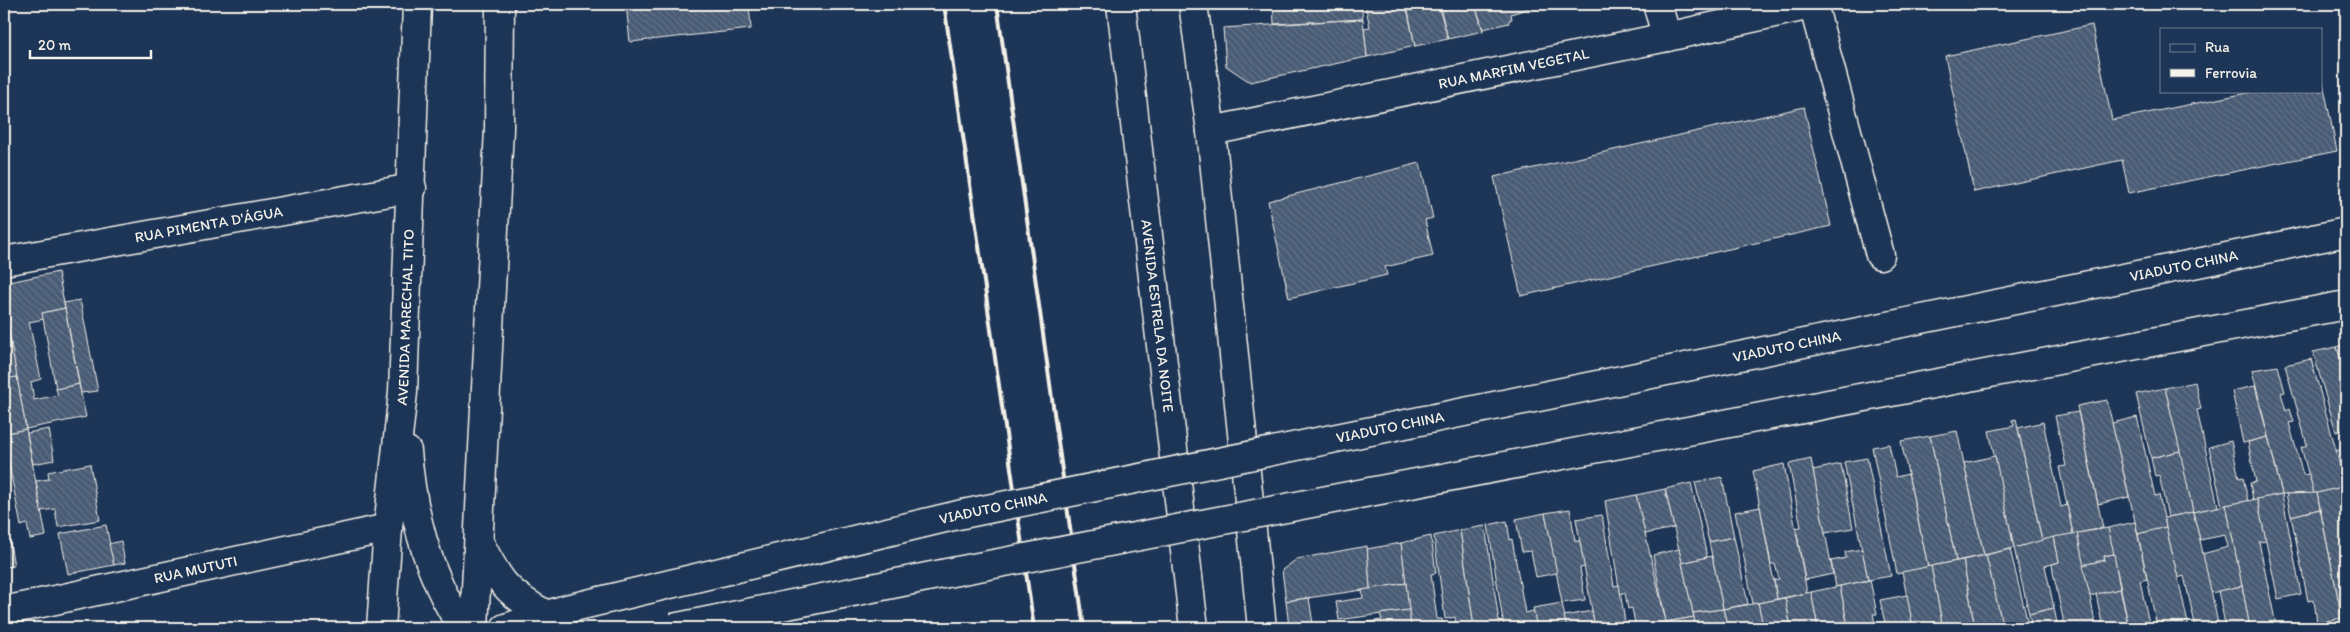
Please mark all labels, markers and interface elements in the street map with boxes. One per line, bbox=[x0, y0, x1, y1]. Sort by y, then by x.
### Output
scale bar bbox=[30, 28, 151, 60]
legend bbox=[2160, 28, 2322, 92]
text: 20 m bbox=[38, 36, 72, 54]
text: Rua bbox=[2205, 38, 2230, 56]
street label: RUA MARFIM VEGETAL bbox=[1437, 44, 1591, 93]
text: Ferrovia bbox=[2205, 64, 2257, 82]
street label: RUA PIMENTA D'ÁGUA bbox=[133, 202, 284, 246]
street label: AVENIDA ESTRELA DA NOITE bbox=[1137, 218, 1178, 413]
street label: AVENIDA MARECHAL TITO bbox=[393, 229, 418, 406]
street label: VIADUTO CHINA bbox=[2128, 246, 2240, 286]
street label: VIADUTO CHINA bbox=[1731, 327, 1843, 366]
street label: VIADUTO CHINA bbox=[1334, 407, 1446, 447]
street label: VIADUTO CHINA bbox=[937, 488, 1049, 528]
street label: RUA MUTUTI bbox=[152, 552, 239, 587]

